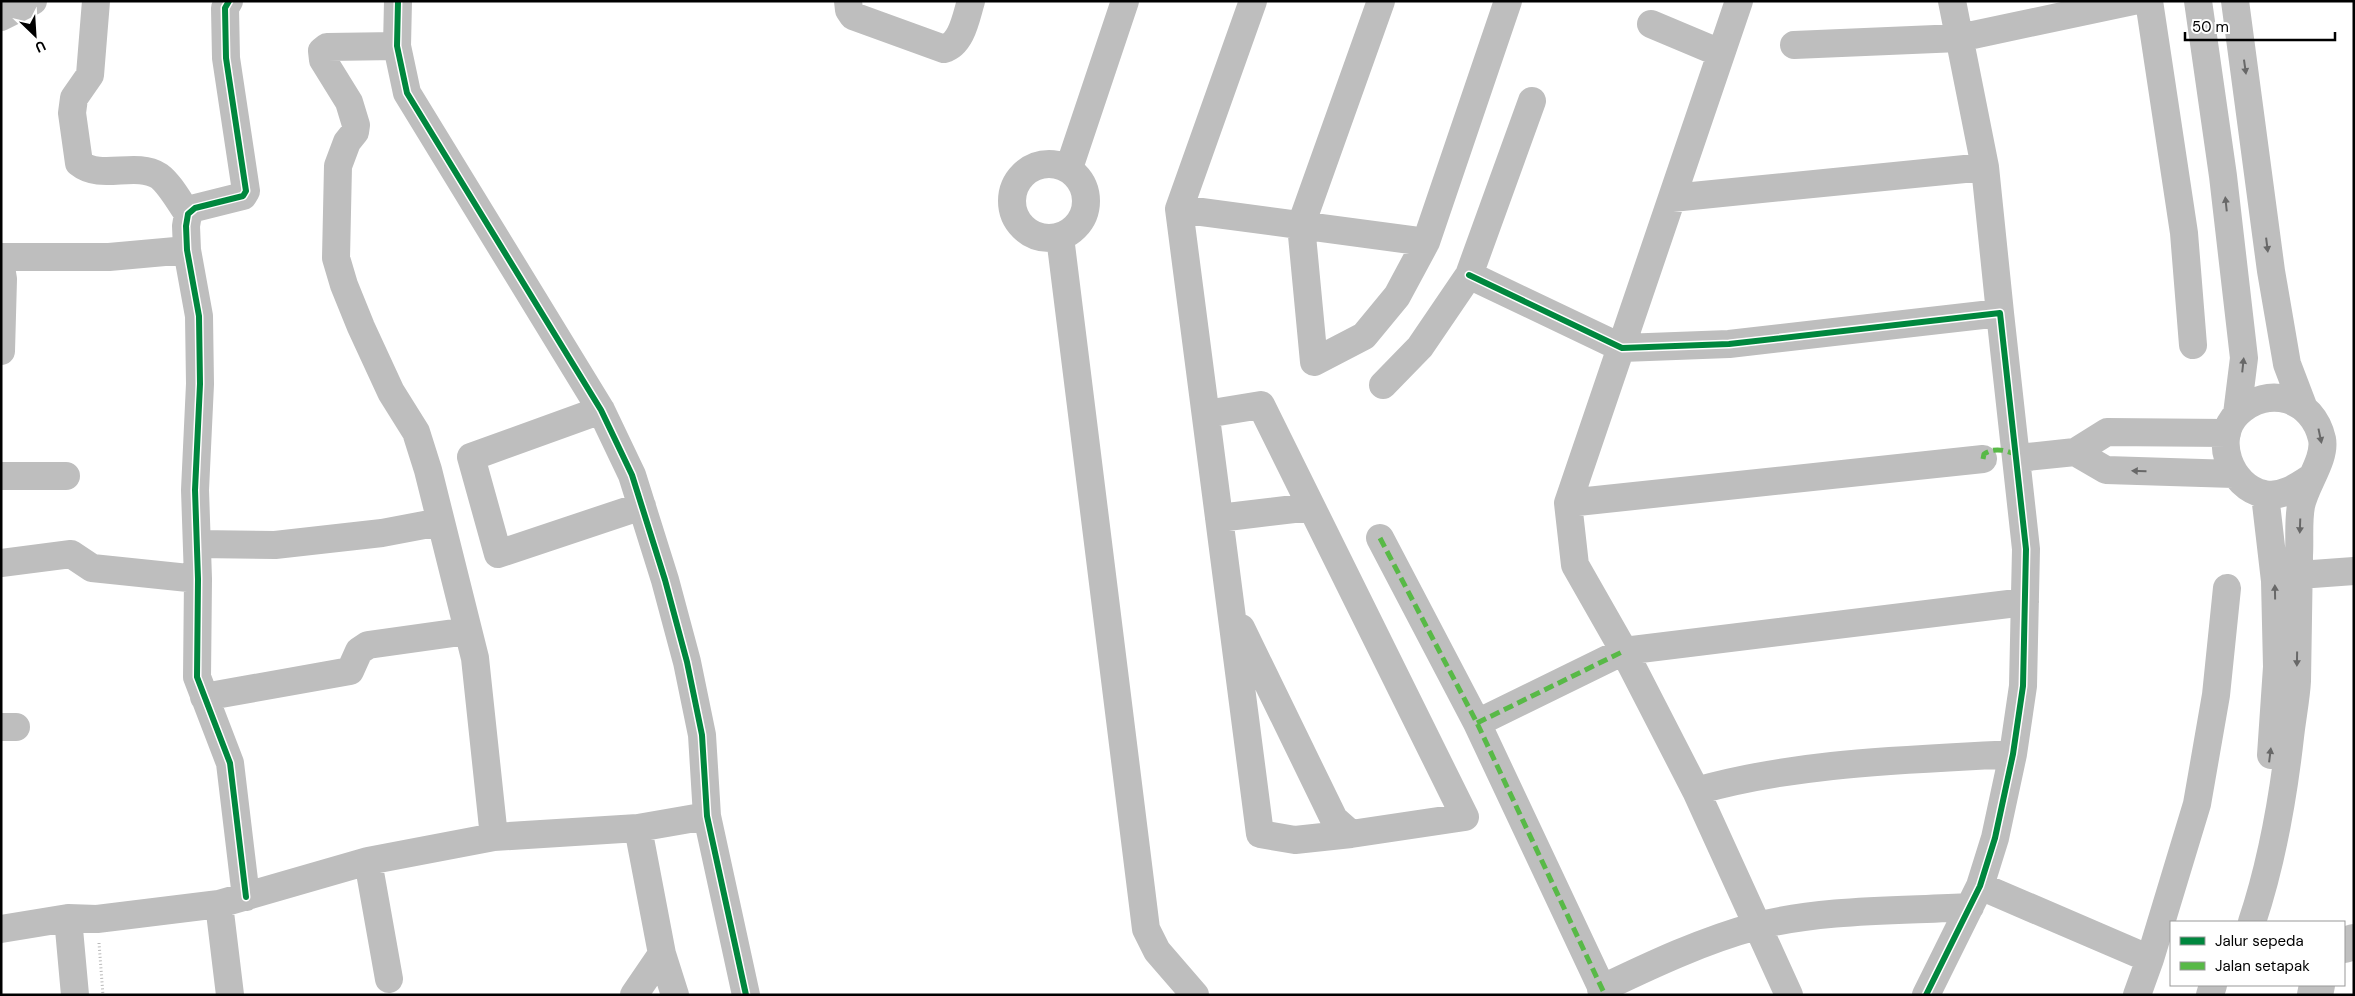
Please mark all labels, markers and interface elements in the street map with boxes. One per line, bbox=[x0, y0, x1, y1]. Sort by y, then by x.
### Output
north arrow bbox=[10, 10, 60, 60]
scale bar bbox=[2185, 10, 2335, 42]
text: 50 m bbox=[2192, 17, 2229, 37]
text: U bbox=[32, 37, 49, 57]
one-way arrow bbox=[2241, 59, 2249, 75]
one-way arrow bbox=[2222, 196, 2230, 212]
one-way arrow bbox=[2263, 238, 2271, 254]
one-way arrow bbox=[2239, 357, 2247, 373]
one-way arrow bbox=[2317, 429, 2325, 445]
one-way arrow bbox=[2131, 467, 2147, 475]
one-way arrow bbox=[2296, 518, 2304, 534]
one-way arrow bbox=[2271, 584, 2279, 600]
one-way arrow bbox=[2293, 651, 2301, 667]
one-way arrow bbox=[2266, 746, 2274, 762]
legend bbox=[2170, 921, 2345, 986]
text: Jalur sepeda bbox=[2215, 931, 2304, 951]
text: Jalan setapak bbox=[2215, 956, 2310, 976]

